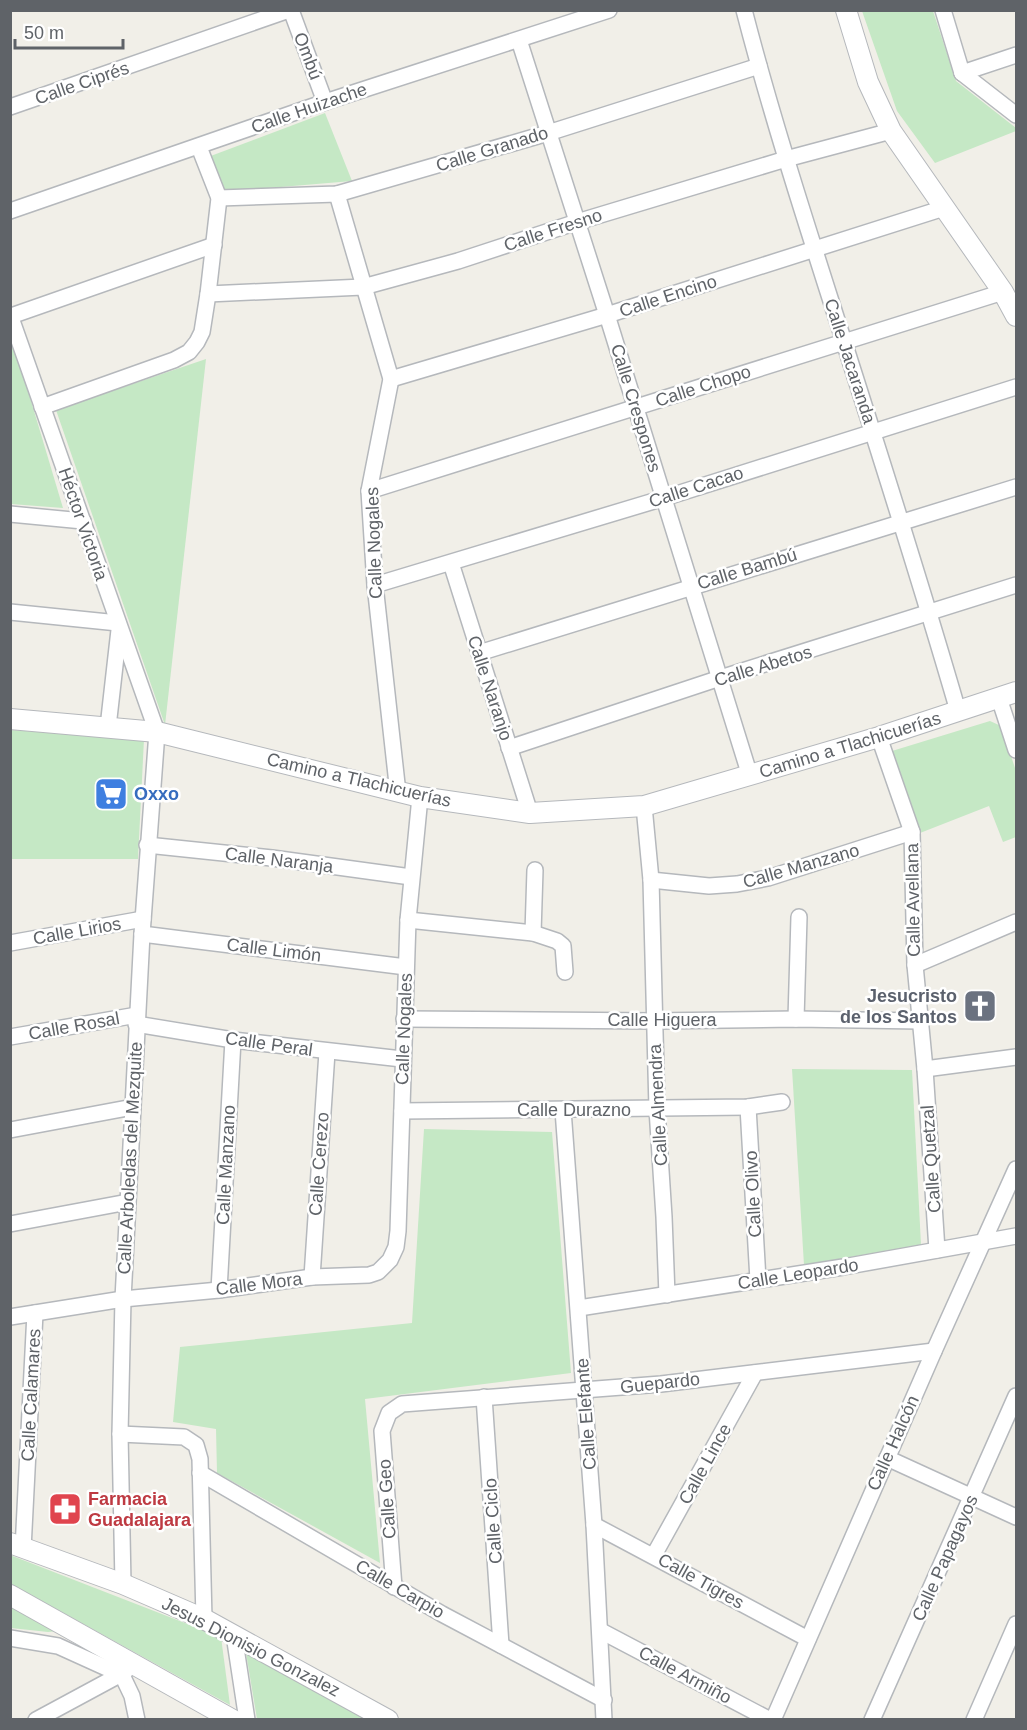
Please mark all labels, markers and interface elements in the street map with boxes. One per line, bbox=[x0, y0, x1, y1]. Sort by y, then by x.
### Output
scale bar bbox=[15, 12, 123, 50]
text: 50 m bbox=[24, 23, 64, 43]
street label: Ombú bbox=[290, 30, 326, 82]
street label: Calle Ciprés bbox=[32, 58, 132, 108]
street label: Calle Huizache bbox=[249, 79, 369, 137]
street label: Calle Granado bbox=[434, 122, 550, 176]
street label: Calle Fresno bbox=[501, 205, 605, 255]
street label: Calle Encino bbox=[617, 271, 719, 321]
street label: Calle Jacaranda bbox=[820, 296, 880, 427]
street label: Calle Crespones bbox=[607, 341, 665, 475]
street label: Calle Chopo bbox=[653, 361, 753, 411]
street label: Calle Cacao bbox=[646, 462, 746, 512]
street label: Héctor Victoria bbox=[54, 465, 112, 584]
street label: Calle Nogales bbox=[362, 487, 386, 599]
street label: Calle Bambú bbox=[695, 544, 799, 594]
street label: Calle Naranjo bbox=[464, 633, 516, 743]
street label: Calle Abetos bbox=[712, 642, 814, 690]
street label: Camino a Tlachicuerías bbox=[757, 708, 943, 782]
street label: Camino a Tlachicuerías bbox=[265, 749, 453, 811]
supermarket icon: Oxxo bbox=[93, 776, 129, 812]
place label: Oxxo bbox=[134, 784, 179, 804]
street label: Calle Manzano bbox=[741, 840, 861, 892]
street label: Calle Avellana bbox=[902, 842, 924, 957]
street label: Calle Naranja bbox=[224, 843, 335, 877]
street label: Calle Lirios bbox=[31, 913, 123, 949]
street label: Calle Limón bbox=[226, 934, 322, 966]
street label: Calle Nogales bbox=[392, 973, 416, 1085]
place label: Jesucristo de los Santos bbox=[840, 986, 957, 1027]
church icon: Jesucristo de los Santos bbox=[962, 988, 998, 1024]
street label: Calle Rosal bbox=[27, 1008, 121, 1044]
street label: Calle Higuera bbox=[607, 1010, 718, 1030]
street label: Calle Peral bbox=[224, 1028, 314, 1060]
street label: Calle Arboledas del Mezquite bbox=[114, 1041, 146, 1275]
street label: Calle Almendra bbox=[645, 1043, 671, 1166]
street label: Calle Durazno bbox=[517, 1100, 631, 1120]
street label: Calle Quetzal bbox=[917, 1104, 945, 1214]
street label: Calle Manzano bbox=[213, 1105, 239, 1225]
street label: Calle Cerezo bbox=[305, 1111, 333, 1217]
street label: Calle Olivo bbox=[741, 1150, 765, 1238]
street label: Calle Leopardo bbox=[736, 1255, 860, 1293]
street label: Calle Mora bbox=[215, 1269, 304, 1299]
street label: Calle Calamares bbox=[18, 1328, 44, 1462]
street label: Calle Elefante bbox=[572, 1357, 600, 1471]
street label: Guepardo bbox=[619, 1369, 701, 1397]
street label: Calle Halcón bbox=[863, 1392, 923, 1494]
street label: Calle Lince bbox=[675, 1420, 735, 1508]
street label: Calle Geo bbox=[374, 1458, 400, 1540]
street label: Calle Ciclo bbox=[480, 1477, 506, 1565]
place label: Farmacia Guadalajara bbox=[88, 1489, 192, 1530]
pharmacy icon: Farmacia Guadalajara bbox=[47, 1491, 83, 1527]
street label: Calle Papagayos bbox=[908, 1492, 982, 1624]
street label: Calle Tigres bbox=[655, 1549, 747, 1613]
street label: Calle Carpio bbox=[352, 1556, 448, 1622]
street label: Jesus Dionisio Gonzalez bbox=[159, 1593, 343, 1701]
street label: Calle Armiño bbox=[635, 1642, 735, 1708]

